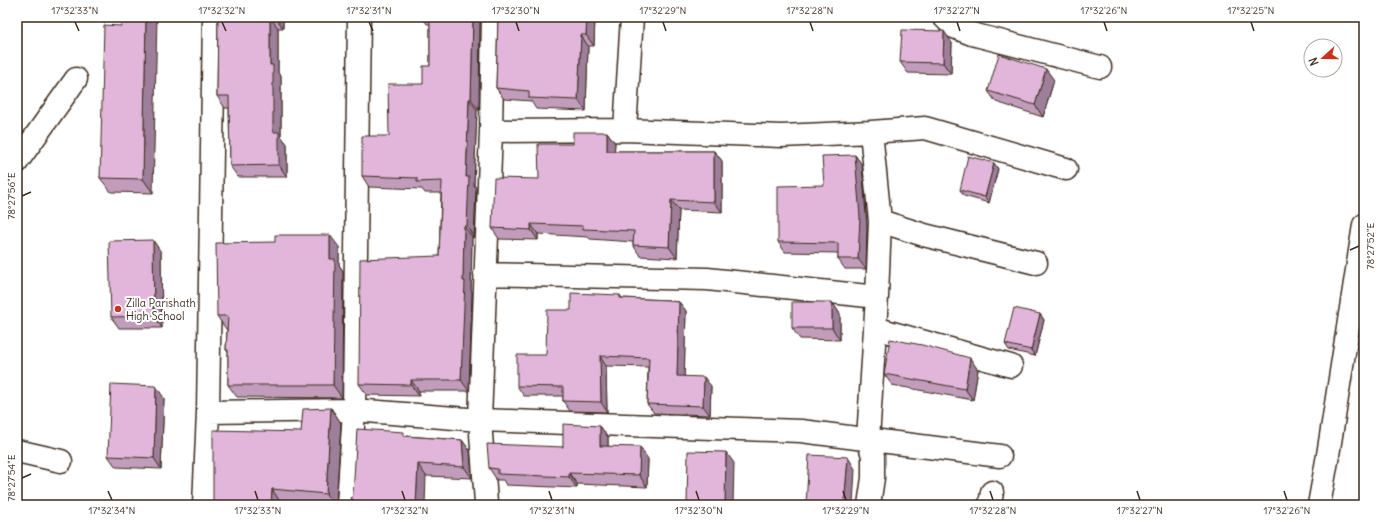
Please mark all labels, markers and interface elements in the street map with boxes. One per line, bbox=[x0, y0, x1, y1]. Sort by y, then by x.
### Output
text: 17°32'33"N bbox=[52, 4, 98, 17]
text: 17°32'32"N bbox=[199, 4, 245, 17]
text: 17°32'31"N bbox=[346, 4, 392, 17]
text: 17°32'30"N bbox=[492, 4, 540, 17]
text: 17°32'29"N bbox=[640, 4, 686, 17]
text: 17°32'28"N bbox=[787, 4, 833, 17]
text: 17°32'27"N bbox=[934, 4, 980, 17]
text: 17°32'26"N bbox=[1081, 4, 1127, 17]
text: 17°32'25"N bbox=[1228, 4, 1274, 17]
north arrow bbox=[1303, 38, 1343, 78]
text: N bbox=[1306, 56, 1322, 68]
text: 78°27'56"E bbox=[5, 172, 18, 220]
text: 78°27'52"E bbox=[1364, 222, 1377, 269]
place label: Zilla Parishath High School bbox=[126, 296, 196, 323]
marker: Zilla Parishath High School bbox=[113, 304, 123, 314]
text: 78°27'54"E bbox=[5, 454, 18, 502]
text: 17°32'34"N bbox=[88, 504, 136, 517]
text: 17°32'33"N bbox=[235, 504, 281, 517]
text: 17°32'32"N bbox=[382, 504, 428, 517]
text: 17°32'31"N bbox=[529, 504, 575, 517]
text: 17°32'30"N bbox=[675, 504, 723, 517]
text: 17°32'29"N bbox=[823, 504, 869, 517]
text: 17°32'28"N bbox=[970, 504, 1016, 517]
text: 17°32'27"N bbox=[1117, 504, 1163, 517]
text: 17°32'26"N bbox=[1264, 504, 1310, 517]

